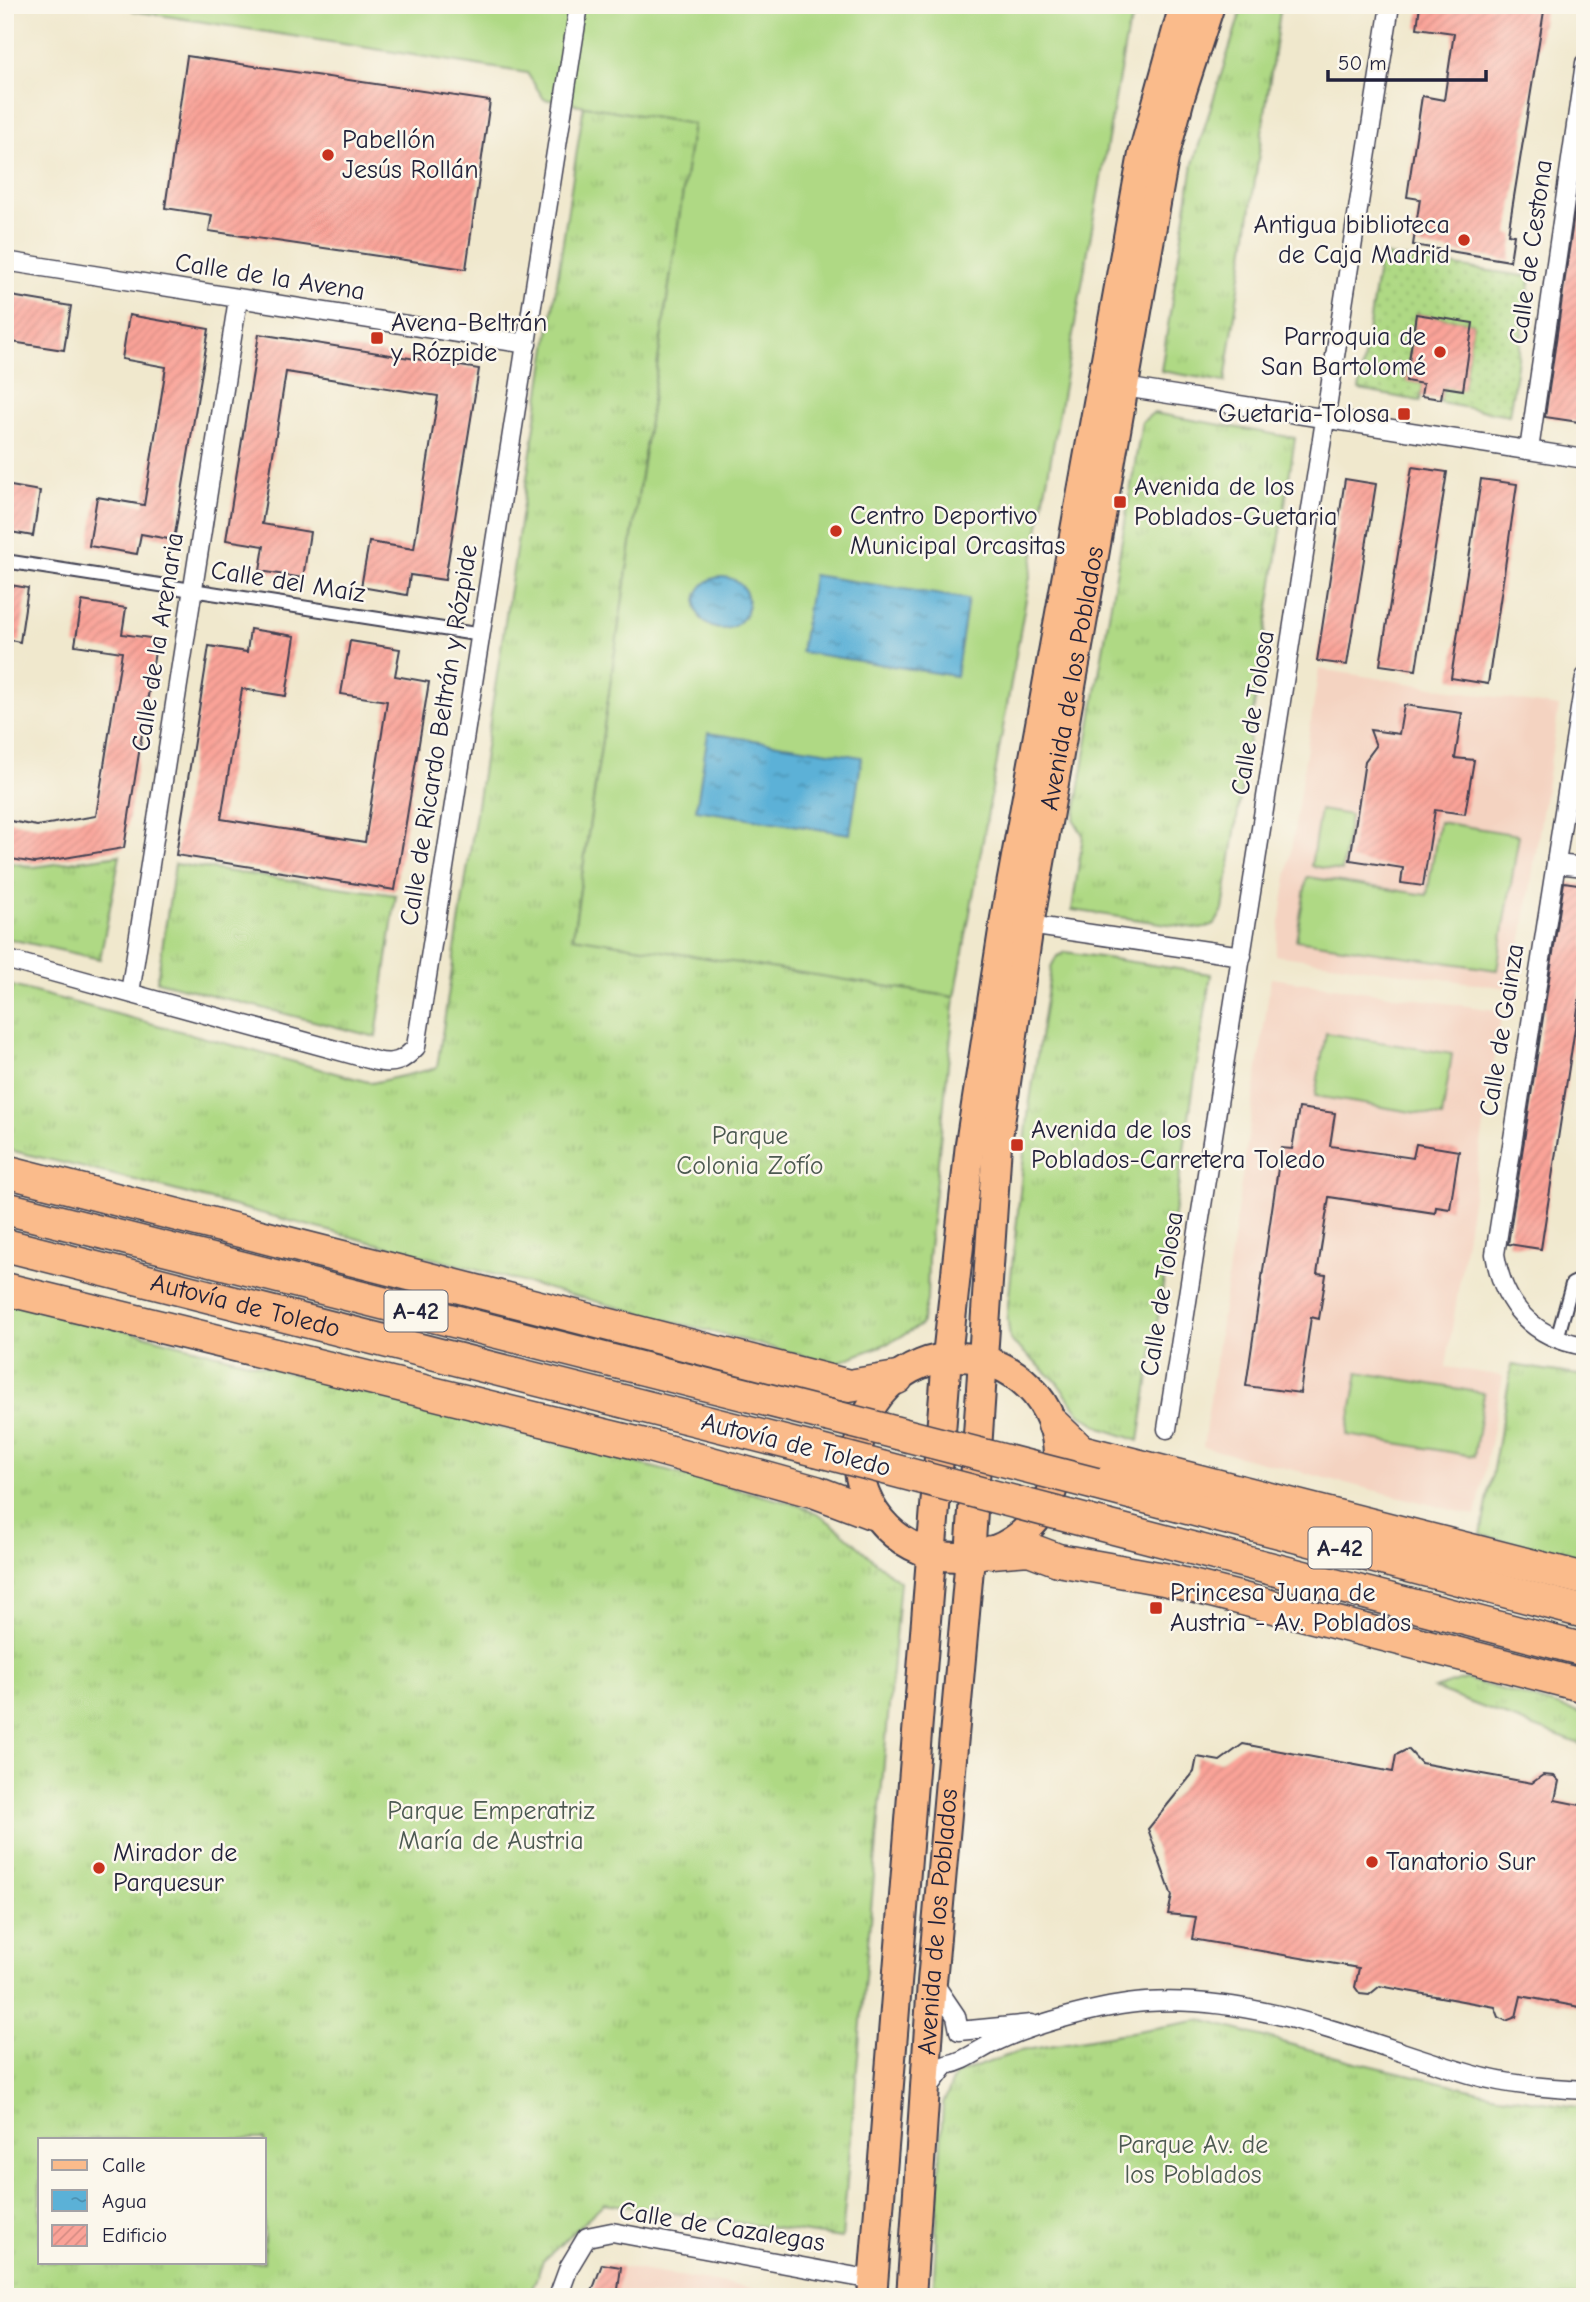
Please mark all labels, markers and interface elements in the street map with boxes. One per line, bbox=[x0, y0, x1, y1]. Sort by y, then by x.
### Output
scale bar bbox=[1328, 38, 1485, 82]
text: 50 m bbox=[1338, 51, 1387, 75]
place label: Pabellón Jesús Rollán bbox=[342, 125, 479, 185]
marker: Pabellón Jesús Rollán bbox=[320, 147, 336, 163]
street label: Calle de Cestona bbox=[1503, 158, 1559, 346]
place label: Antigua biblioteca de Caja Madrid bbox=[1254, 210, 1450, 270]
marker: Antigua biblioteca de Caja Madrid bbox=[1456, 232, 1472, 248]
street label: Calle de la Avena bbox=[173, 247, 367, 307]
place label: Avena-Beltrán y Rózpide bbox=[390, 308, 547, 368]
place label: Parroquia de San Bartolomé bbox=[1261, 322, 1426, 382]
marker: Avena-Beltrán y Rózpide bbox=[369, 330, 385, 346]
marker: Parroquia de San Bartolomé bbox=[1432, 344, 1448, 360]
place label: Guetaria-Tolosa bbox=[1218, 399, 1390, 429]
marker: Guetaria-Tolosa bbox=[1396, 406, 1412, 422]
place label: Avenida de los Poblados-Guetaria bbox=[1134, 472, 1338, 532]
marker: Avenida de los Poblados-Guetaria bbox=[1112, 494, 1128, 510]
place label: Centro Deportivo Municipal Orcasitas bbox=[850, 501, 1065, 561]
marker: Centro Deportivo Municipal Orcasitas bbox=[828, 523, 844, 539]
street label: Calle de la Arenaria bbox=[126, 530, 190, 754]
street label: Calle de Ricardo Beltrán y Rózpide bbox=[394, 542, 484, 928]
street label: Avenida de los Poblados bbox=[1034, 544, 1110, 813]
street label: Calle del Maíz bbox=[209, 555, 367, 609]
street label: Calle de Tolosa bbox=[1225, 629, 1281, 797]
street label: Calle de Gainza bbox=[1474, 942, 1530, 1118]
place label: Avenida de los Poblados-Carretera Toledo bbox=[1031, 1115, 1325, 1175]
park label: Parque Colonia Zofío bbox=[676, 1121, 824, 1181]
marker: Avenida de los Poblados-Carretera Toledo bbox=[1009, 1137, 1025, 1153]
street label: Calle de Tolosa bbox=[1134, 1210, 1190, 1378]
street label: Autovía de Toledo bbox=[148, 1267, 343, 1344]
road number: A-42 bbox=[384, 1290, 448, 1331]
street label: Autovía de Toledo bbox=[698, 1407, 894, 1483]
road number: A-42 bbox=[1308, 1528, 1372, 1568]
place label: Princesa Juana de Austria - Av. Poblados bbox=[1170, 1578, 1411, 1638]
marker: Princesa Juana de Austria - Av. Poblados bbox=[1148, 1600, 1164, 1616]
street label: Avenida de los Poblados bbox=[912, 1787, 964, 2056]
park label: Parque Emperatriz María de Austria bbox=[387, 1796, 595, 1856]
place label: Mirador de Parquesur bbox=[113, 1838, 237, 1898]
place label: Tanatorio Sur bbox=[1386, 1847, 1536, 1877]
marker: Tanatorio Sur bbox=[1364, 1854, 1380, 1870]
marker: Mirador de Parquesur bbox=[91, 1860, 107, 1876]
park label: Parque Av. de los Poblados bbox=[1118, 2130, 1268, 2190]
legend bbox=[38, 2138, 266, 2264]
text: Calle bbox=[102, 2153, 145, 2177]
text: Agua bbox=[102, 2189, 147, 2213]
street label: Calle de Cazalegas bbox=[617, 2196, 827, 2258]
text: Edificio bbox=[102, 2223, 167, 2247]

